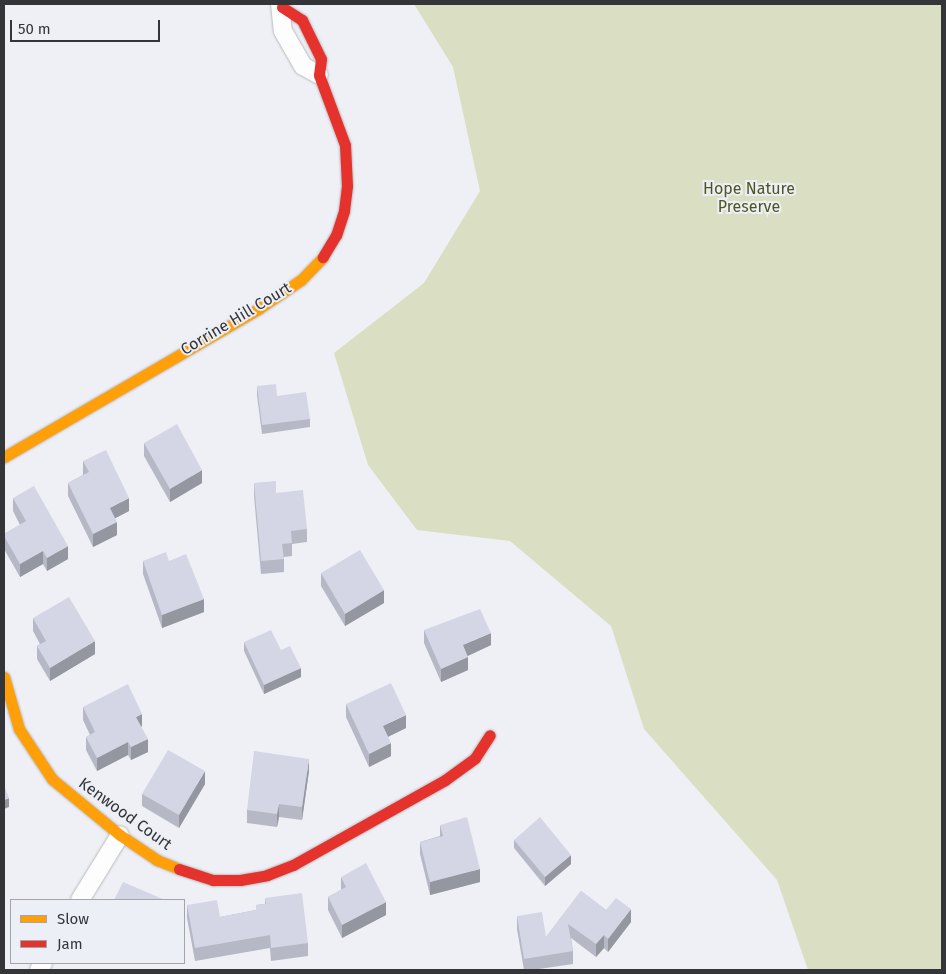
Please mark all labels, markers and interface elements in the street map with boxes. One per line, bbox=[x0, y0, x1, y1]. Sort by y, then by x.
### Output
scale bar bbox=[12, 10, 162, 42]
text: 50 m bbox=[18, 20, 51, 38]
park label: Hope Nature Preserve bbox=[703, 179, 795, 217]
street label: Corrine Hill Court bbox=[177, 278, 295, 360]
street label: Kenwood Court bbox=[75, 774, 175, 854]
legend bbox=[10, 899, 185, 964]
text: Slow bbox=[57, 910, 89, 928]
text: Jam bbox=[57, 935, 83, 953]

